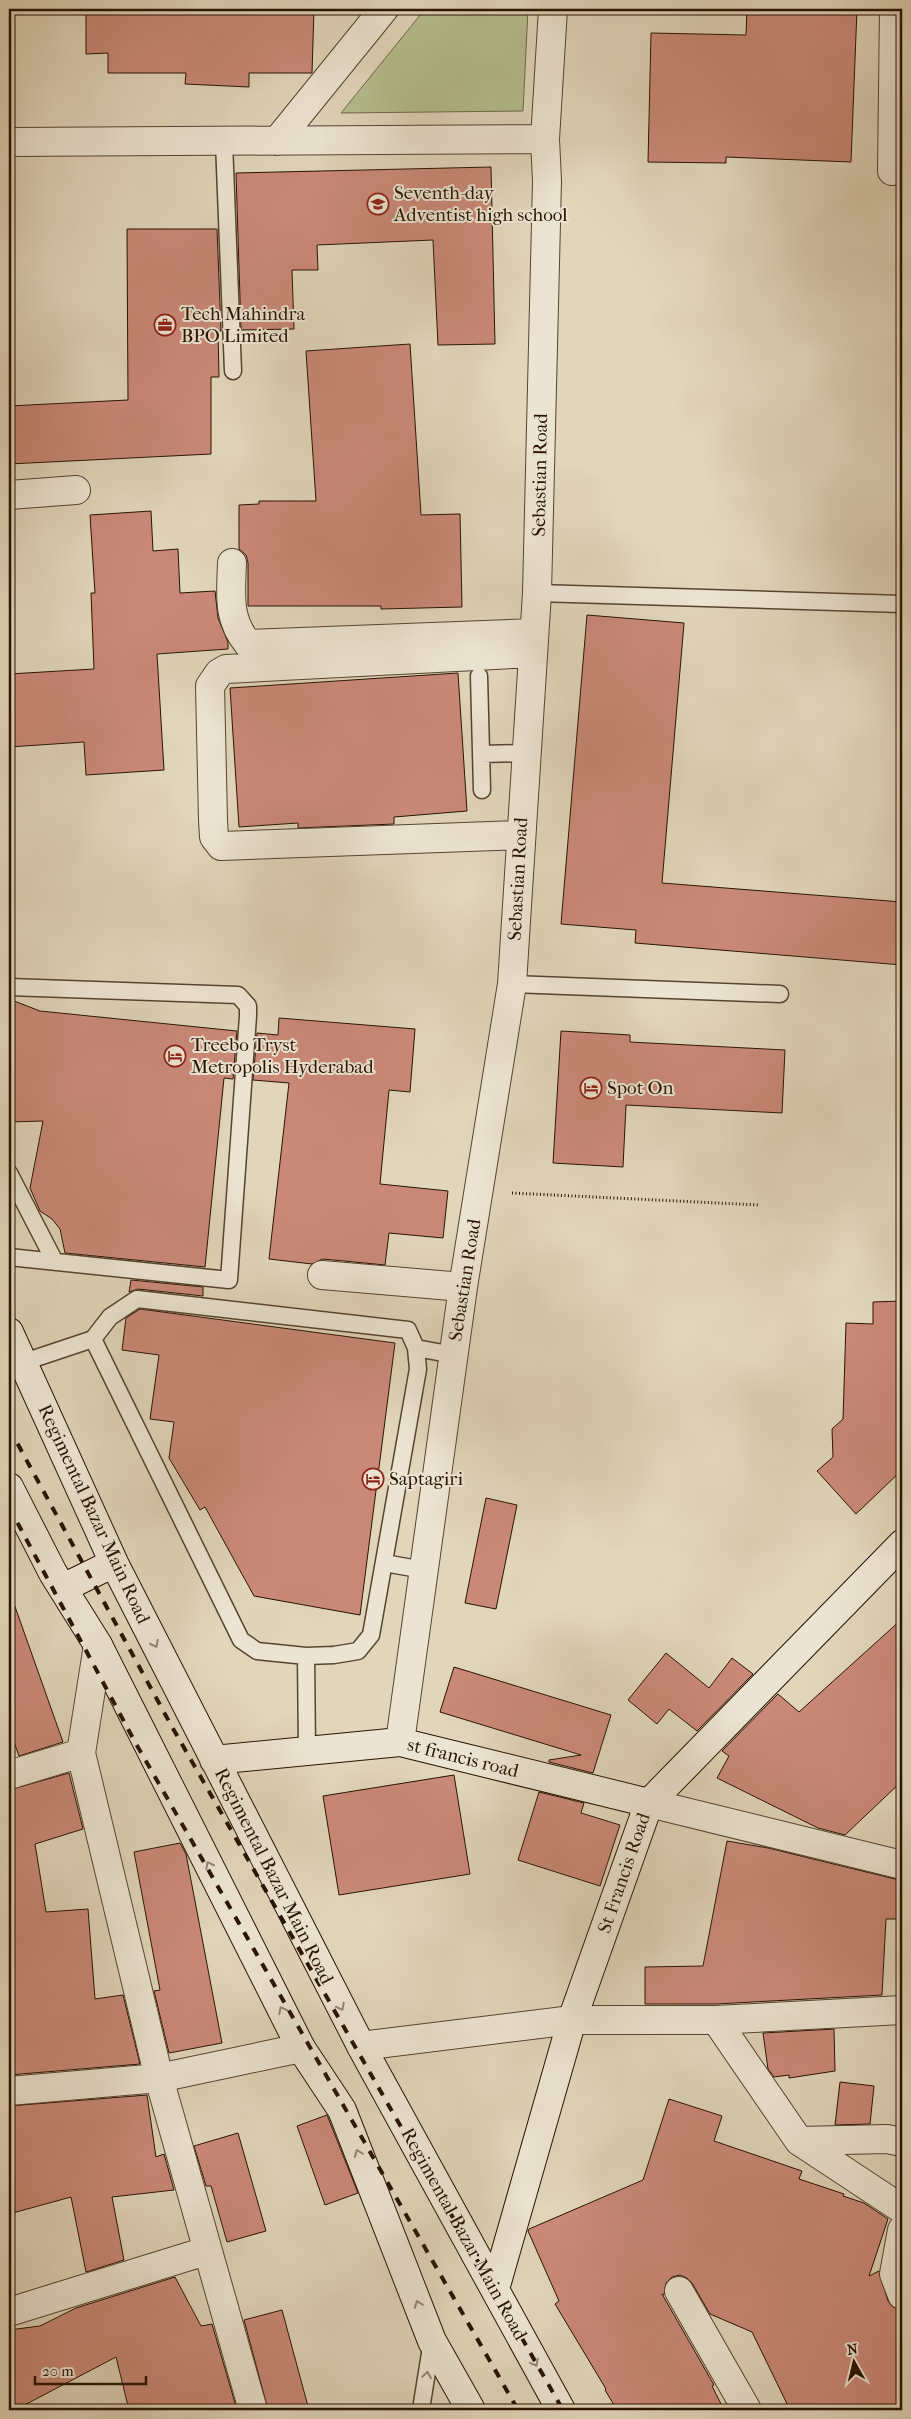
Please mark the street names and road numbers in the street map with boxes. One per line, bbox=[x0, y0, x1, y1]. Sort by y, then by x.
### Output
street label: Sebastian Road bbox=[528, 412, 552, 537]
street label: Sebastian Road bbox=[504, 816, 532, 941]
street label: Sebastian Road bbox=[444, 1217, 486, 1343]
street label: Regimental Bazar Main Road bbox=[33, 1401, 155, 1628]
street label: st francis road bbox=[405, 1734, 521, 1783]
street label: Regimental Bazar Main Road bbox=[210, 1764, 338, 1988]
street label: St Francis Road bbox=[593, 1809, 655, 1936]
street label: Regimental Bazar Main Road bbox=[396, 2124, 532, 2345]

